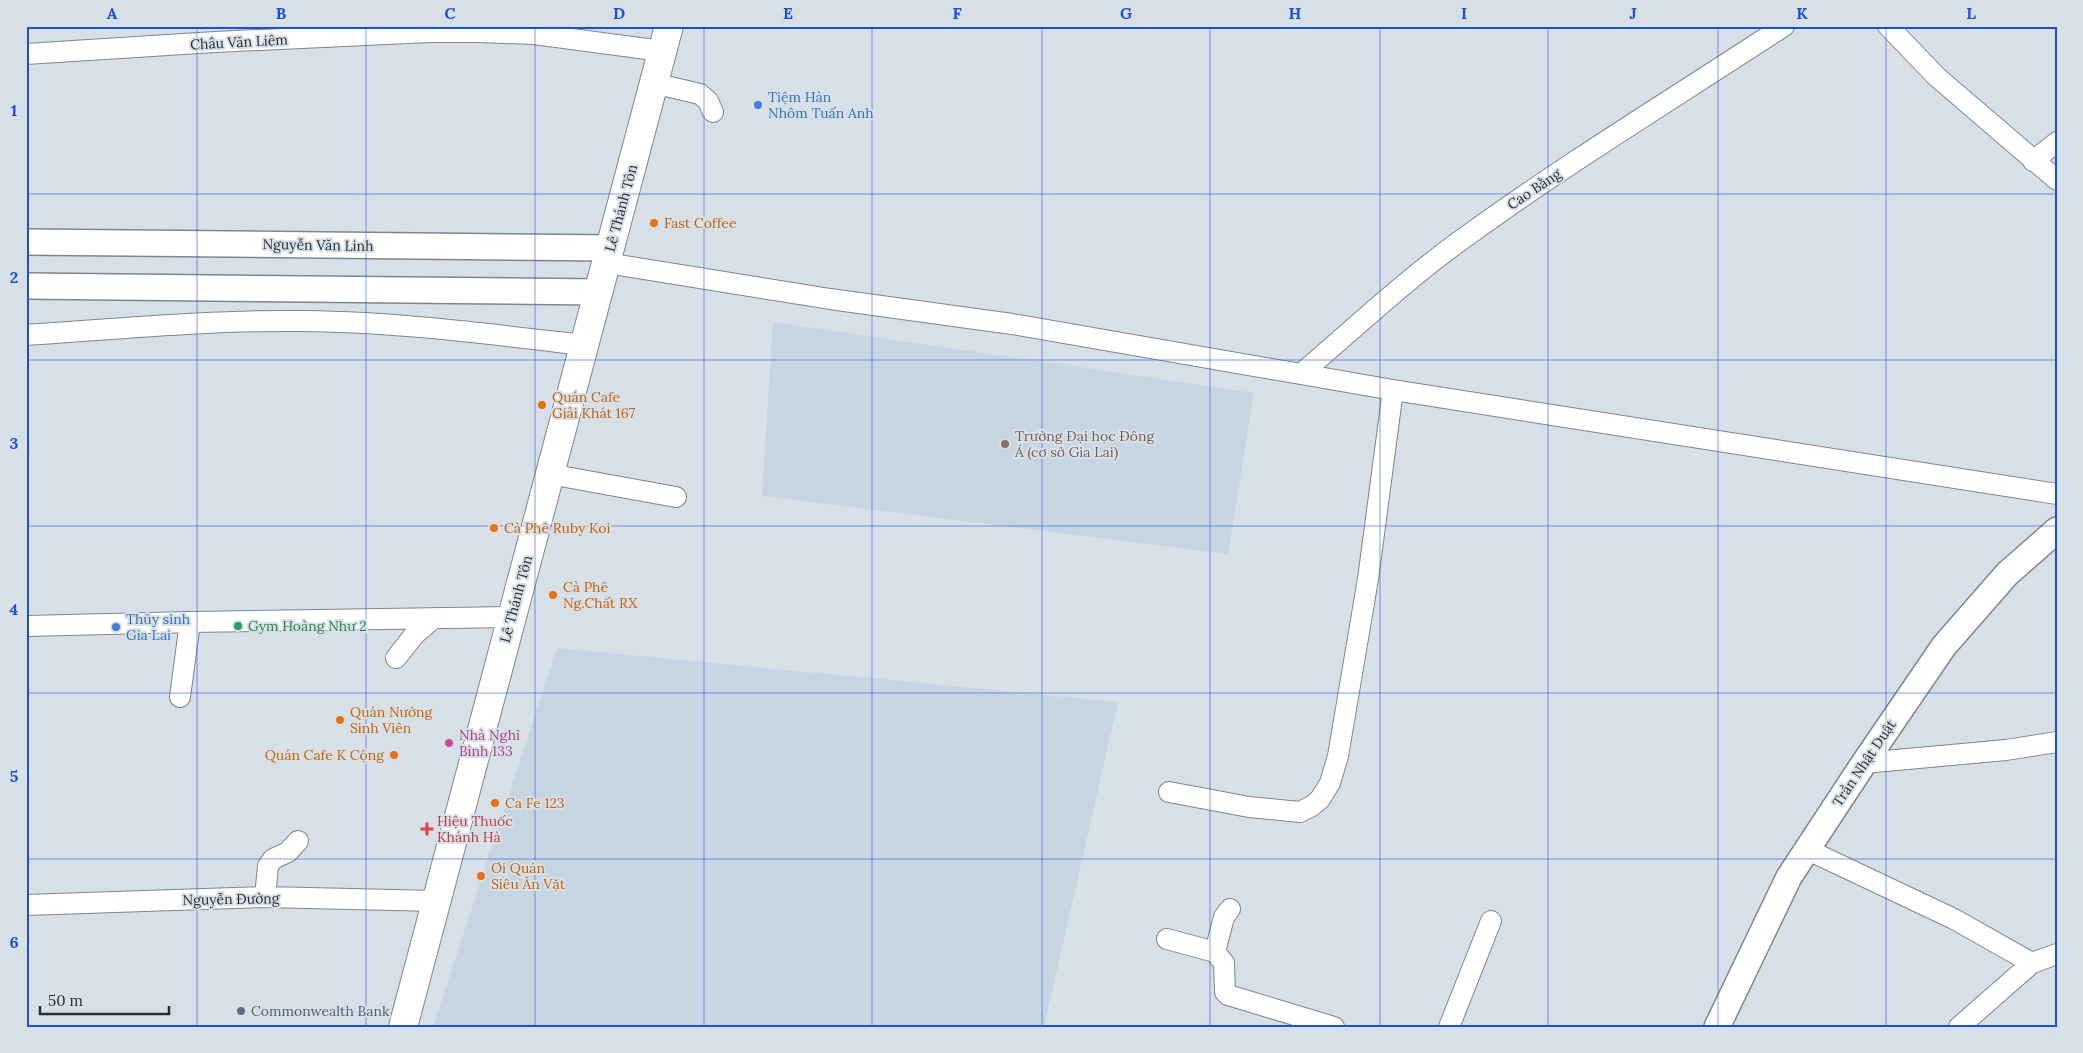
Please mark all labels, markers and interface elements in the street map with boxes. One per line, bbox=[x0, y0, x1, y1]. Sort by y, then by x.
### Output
text: A bbox=[107, 3, 118, 23]
text: B bbox=[276, 3, 287, 23]
text: C bbox=[444, 3, 456, 23]
text: D bbox=[613, 3, 625, 23]
text: E bbox=[783, 3, 793, 23]
text: F bbox=[952, 3, 962, 23]
text: G bbox=[1120, 3, 1132, 23]
text: H bbox=[1289, 3, 1302, 23]
text: I bbox=[1461, 3, 1467, 23]
text: J bbox=[1629, 3, 1637, 23]
text: K bbox=[1796, 3, 1808, 23]
text: L bbox=[1966, 3, 1976, 23]
street label: Châu Văn Liêm bbox=[190, 30, 289, 54]
place label: Tiệm Hàn Nhôm Tuấn Anh bbox=[768, 88, 874, 122]
marker: Tiệm Hàn Nhôm Tuấn Anh bbox=[752, 99, 764, 111]
text: 1 bbox=[11, 100, 17, 120]
street label: Lê Thánh Tôn bbox=[601, 162, 641, 254]
street label: Cao Bằng bbox=[1504, 164, 1565, 214]
place label: Fast Coffee bbox=[664, 214, 737, 232]
marker: Fast Coffee bbox=[648, 217, 660, 229]
street label: Nguyễn Văn Linh bbox=[262, 235, 374, 255]
text: 2 bbox=[10, 267, 18, 287]
place label: Quán Cafe Giải Khát 167 bbox=[552, 388, 636, 422]
marker: Quán Cafe Giải Khát 167 bbox=[536, 399, 548, 411]
place label: Trường Đại học Đông Á (cơ sở Gia Lai) bbox=[1014, 427, 1154, 461]
text: 3 bbox=[10, 433, 19, 453]
marker: Trường Đại học Đông Á (cơ sở Gia Lai) bbox=[999, 438, 1011, 450]
place label: Cà Phê Ruby Koi bbox=[504, 519, 611, 537]
marker: Cà Phê Ruby Koi bbox=[488, 522, 500, 534]
street label: Lê Thánh Tôn bbox=[496, 553, 536, 645]
place label: Cà Phê Ng.Chất RX bbox=[563, 578, 638, 612]
marker: Cà Phê Ng.Chất RX bbox=[547, 589, 559, 601]
text: 4 bbox=[10, 599, 19, 619]
place label: Thủy sinh Gia Lai bbox=[126, 610, 190, 644]
place label: Gym Hoàng Như 2 bbox=[248, 617, 367, 635]
marker: Gym Hoàng Như 2 bbox=[232, 620, 244, 632]
marker: Thủy sinh Gia Lai bbox=[110, 621, 122, 633]
place label: Quán Nướng Sinh Viên bbox=[350, 703, 433, 737]
marker: Quán Nướng Sinh Viên bbox=[334, 714, 346, 726]
street label: Trần Nhật Duật bbox=[1828, 716, 1900, 810]
place label: Nhà Nghỉ Bình 133 bbox=[459, 726, 520, 760]
marker: Nhà Nghỉ Bình 133 bbox=[443, 737, 455, 749]
place label: Quán Cafe K Cộng bbox=[265, 746, 384, 764]
marker: Quán Cafe K Cộng bbox=[388, 749, 400, 761]
text: 5 bbox=[10, 766, 19, 786]
place label: Ca Fe 123 bbox=[505, 794, 565, 812]
marker: Ca Fe 123 bbox=[489, 797, 501, 809]
place label: Hiệu Thuốc Khánh Hà bbox=[437, 812, 513, 846]
marker: Hiệu Thuốc Khánh Hà bbox=[421, 823, 433, 835]
place label: Ơi Quán Siêu Ăn Vặt bbox=[491, 859, 566, 893]
marker: Ơi Quán Siêu Ăn Vặt bbox=[475, 870, 487, 882]
street label: Nguyễn Đường bbox=[182, 889, 280, 909]
text: 6 bbox=[9, 932, 19, 952]
scale bar bbox=[40, 983, 169, 1015]
text: 50 m bbox=[48, 991, 83, 1010]
place label: Commonwealth Bank bbox=[251, 1002, 390, 1020]
marker: Commonwealth Bank bbox=[235, 1005, 247, 1017]

